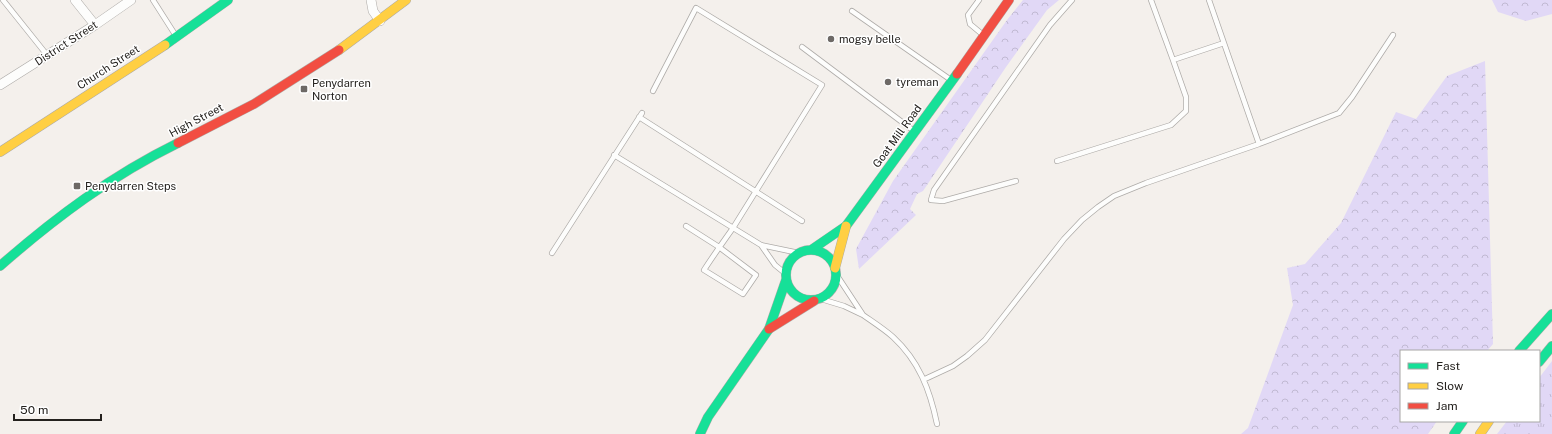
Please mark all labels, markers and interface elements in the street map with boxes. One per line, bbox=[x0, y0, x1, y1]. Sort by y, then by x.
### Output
street label: District Street bbox=[33, 18, 99, 68]
place label: mogsy belle bbox=[839, 33, 901, 45]
marker: mogsy belle bbox=[826, 34, 836, 44]
street label: Church Street bbox=[75, 42, 141, 92]
place label: tyreman bbox=[896, 76, 939, 88]
place label: Penydarren Norton bbox=[312, 77, 371, 102]
marker: tyreman bbox=[883, 77, 893, 87]
marker: Penydarren Norton bbox=[299, 84, 309, 94]
street label: High Street bbox=[167, 101, 225, 139]
street label: Goat Mill Road bbox=[870, 102, 924, 170]
place label: Penydarren Steps bbox=[85, 180, 177, 192]
marker: Penydarren Steps bbox=[72, 181, 82, 191]
legend bbox=[1400, 350, 1540, 422]
text: Fast bbox=[1436, 359, 1461, 373]
text: Slow bbox=[1436, 379, 1464, 393]
scale bar bbox=[14, 396, 101, 422]
text: Jam bbox=[1436, 399, 1458, 413]
text: 50 m bbox=[20, 403, 48, 417]

